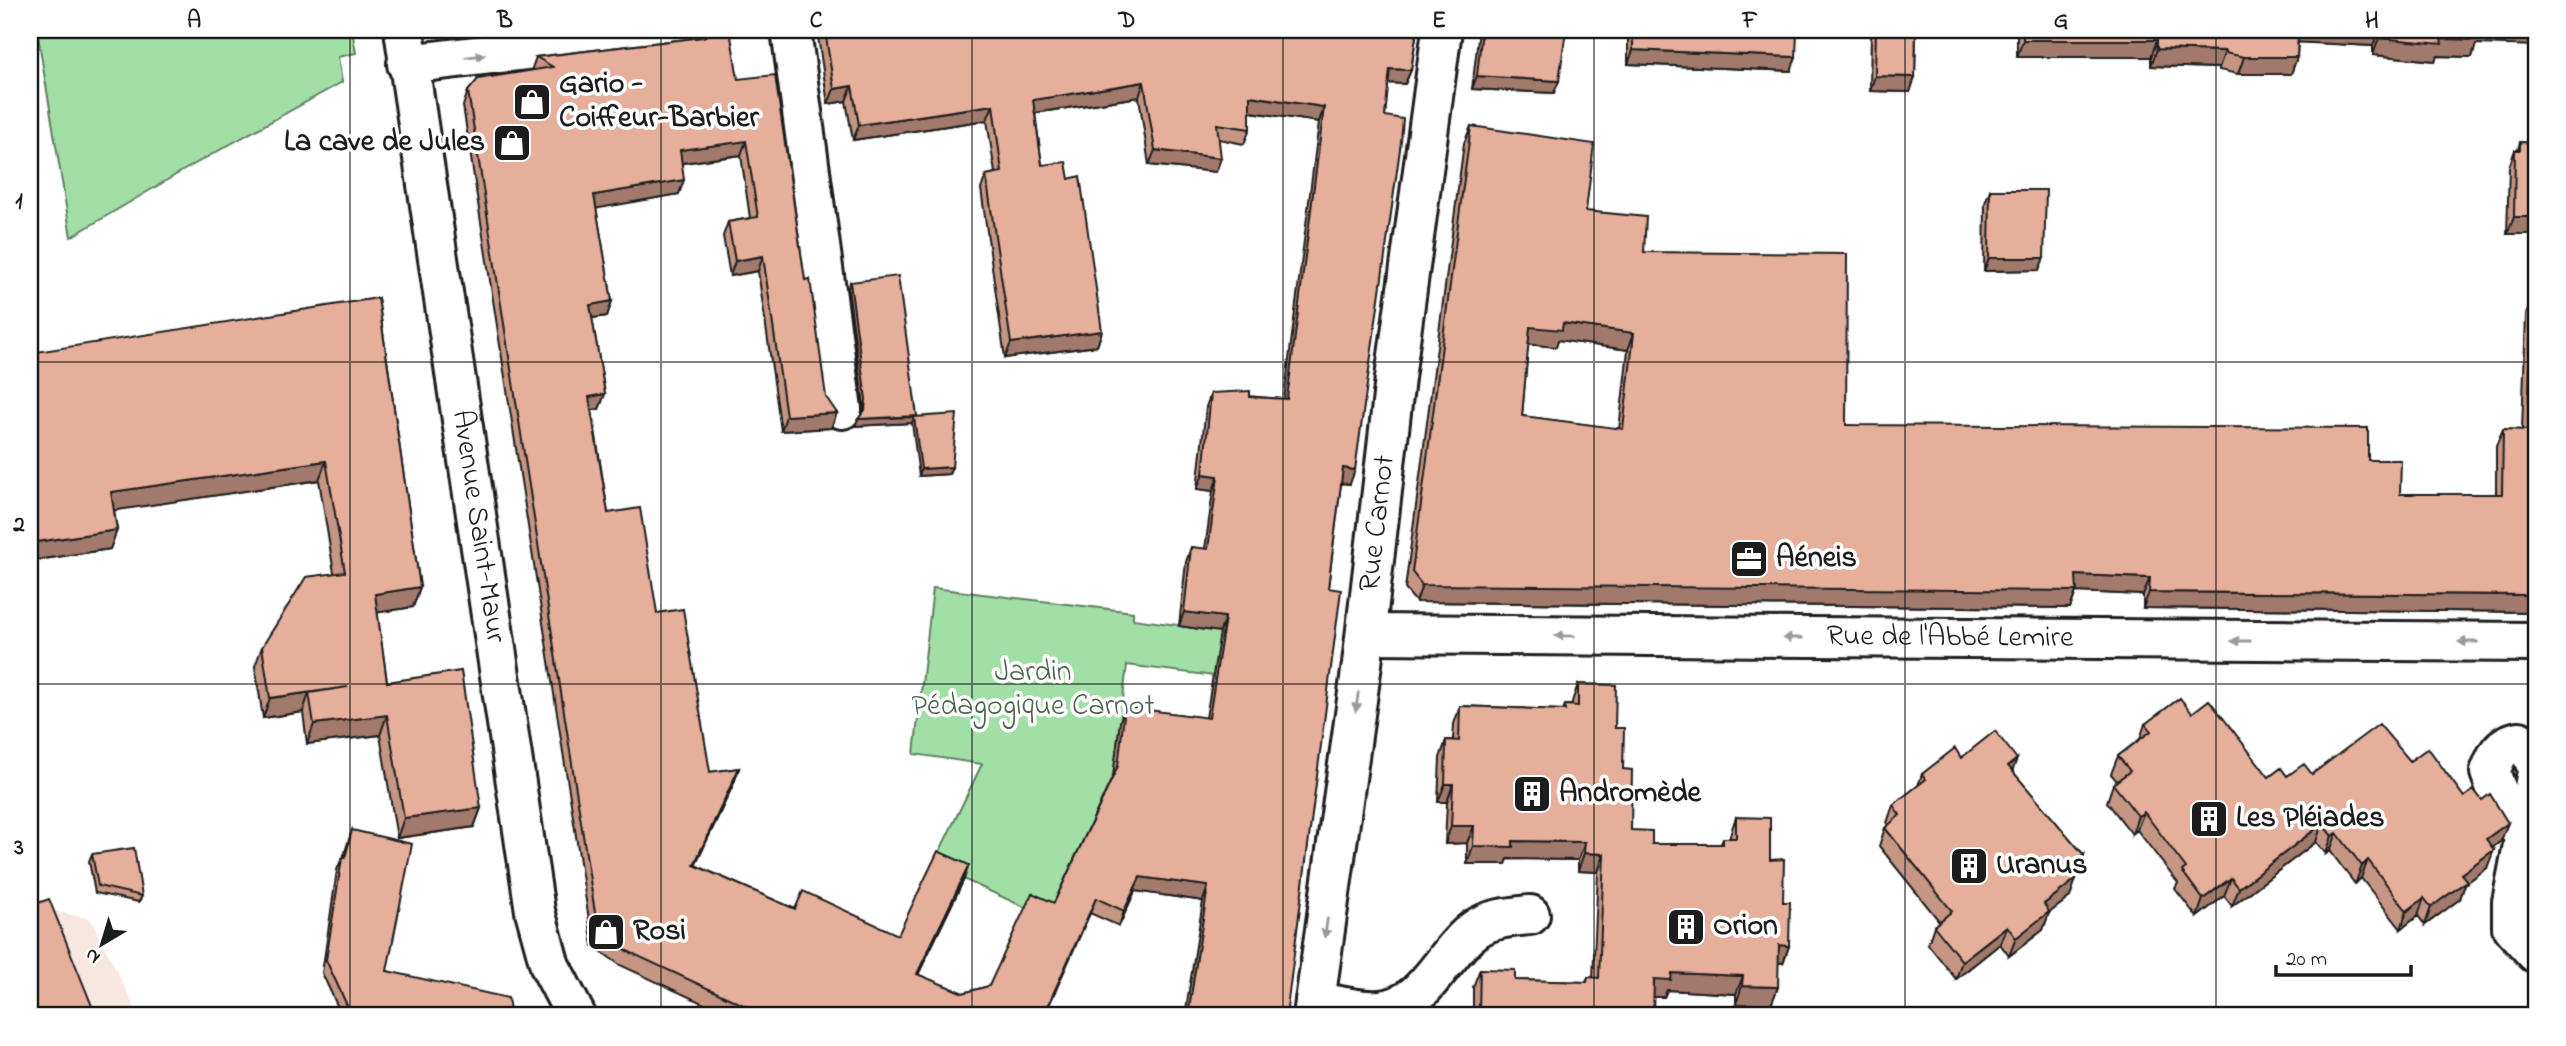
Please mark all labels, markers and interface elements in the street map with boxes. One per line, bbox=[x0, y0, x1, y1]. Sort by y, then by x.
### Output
text: A bbox=[187, 5, 201, 38]
text: B bbox=[496, 5, 513, 38]
text: C bbox=[810, 5, 823, 38]
text: D bbox=[1118, 5, 1135, 38]
text: E bbox=[1432, 5, 1446, 38]
text: F bbox=[1742, 5, 1758, 38]
text: G bbox=[2054, 5, 2068, 38]
text: H bbox=[2365, 5, 2379, 38]
one-way arrow bbox=[464, 50, 486, 61]
place label: Gario - Coiffeur-Barbier bbox=[559, 63, 759, 141]
shop icon: Gario - Coiffeur-Barbier bbox=[511, 81, 553, 123]
place label: La cave de Jules bbox=[284, 121, 485, 165]
shop icon: La cave de Jules bbox=[491, 122, 533, 164]
text: 1 bbox=[15, 186, 23, 219]
street label: Avenue Saint-Maur bbox=[439, 407, 517, 647]
street label: Rue Carnot bbox=[1349, 453, 1408, 594]
text: 2 bbox=[12, 509, 25, 542]
place label: Aéneis bbox=[1776, 537, 1857, 581]
office icon: Aéneis bbox=[1728, 538, 1770, 580]
street label: Rue de l'Abbé Lemire bbox=[1826, 615, 2074, 661]
one-way arrow bbox=[1554, 630, 1576, 642]
one-way arrow bbox=[1781, 632, 1803, 644]
one-way arrow bbox=[2229, 635, 2251, 646]
one-way arrow bbox=[2457, 636, 2479, 648]
park label: Jardin Pédagogique Carnot bbox=[912, 651, 1155, 729]
one-way arrow bbox=[1351, 691, 1362, 713]
place label: Andromède bbox=[1559, 772, 1703, 816]
building icon: Andromède bbox=[1511, 773, 1553, 815]
place label: Les Pléiades bbox=[2236, 797, 2385, 841]
building icon: Les Pléiades bbox=[2188, 798, 2230, 840]
text: 3 bbox=[13, 832, 24, 865]
place label: Uranus bbox=[1996, 844, 2088, 888]
building icon: Uranus bbox=[1948, 845, 1990, 887]
place label: Orion bbox=[1713, 905, 1778, 949]
building icon: Orion bbox=[1665, 906, 1707, 948]
north arrow bbox=[66, 909, 136, 979]
place label: Rosi bbox=[633, 910, 686, 954]
shop icon: Rosi bbox=[585, 911, 627, 953]
one-way arrow bbox=[1320, 917, 1331, 939]
scale bar bbox=[2276, 934, 2410, 978]
text: N bbox=[80, 941, 106, 970]
text: 20 m bbox=[2286, 945, 2327, 975]

